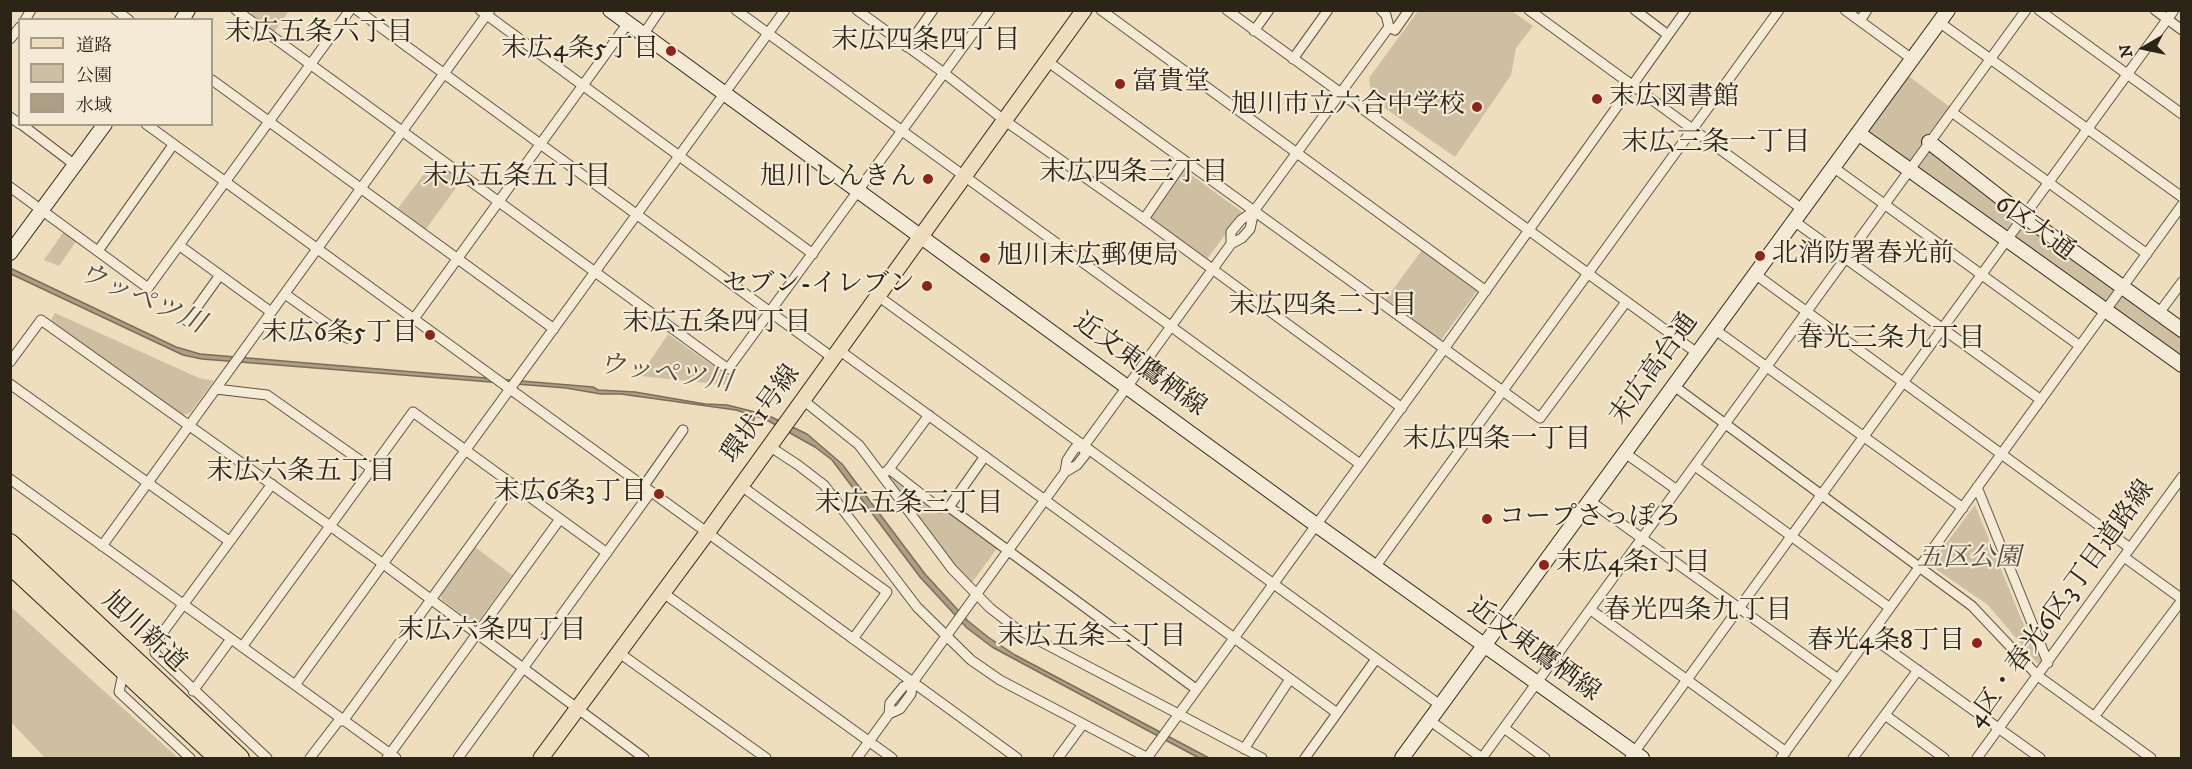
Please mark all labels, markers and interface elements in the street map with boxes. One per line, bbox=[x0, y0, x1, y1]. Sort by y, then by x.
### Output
legend bbox=[18, 18, 213, 126]
district label: 末広五条六丁目 bbox=[225, 18, 413, 50]
north arrow bbox=[2114, 18, 2174, 78]
district label: 末広四条四丁目 bbox=[832, 26, 1020, 58]
text: 道路 bbox=[76, 35, 112, 57]
place label: 末広4条5丁目 bbox=[501, 35, 659, 67]
text: N bbox=[2115, 43, 2137, 59]
marker: 末広4条5丁目 bbox=[664, 44, 678, 58]
text: 公園 bbox=[76, 65, 112, 87]
place label: 富貴堂 bbox=[1132, 68, 1210, 100]
marker: 富貴堂 bbox=[1113, 77, 1127, 91]
place label: 末広図書館 bbox=[1609, 83, 1739, 115]
place label: 旭川市立六合中学校 bbox=[1231, 91, 1465, 123]
marker: 末広図書館 bbox=[1590, 92, 1604, 106]
text: 水域 bbox=[76, 95, 112, 117]
marker: 旭川市立六合中学校 bbox=[1470, 100, 1484, 114]
district label: 末広三条一丁目 bbox=[1622, 128, 1810, 160]
district label: 末広四条三丁目 bbox=[1040, 158, 1228, 190]
district label: 末広五条五丁目 bbox=[423, 162, 611, 194]
place label: 旭川しんきん bbox=[760, 163, 916, 195]
marker: 旭川しんきん bbox=[921, 172, 935, 186]
street label: 6区大通 bbox=[1988, 189, 2080, 269]
place label: 北消防署春光前 bbox=[1772, 240, 1954, 272]
place label: 旭川末広郵便局 bbox=[997, 242, 1179, 274]
marker: 北消防署春光前 bbox=[1753, 249, 1767, 263]
marker: 旭川末広郵便局 bbox=[978, 251, 992, 265]
water label: ウッペツ川 bbox=[73, 258, 209, 342]
place label: セブン-イレブン bbox=[722, 270, 915, 302]
marker: セブン-イレブン bbox=[920, 279, 934, 293]
district label: 末広四条二丁目 bbox=[1229, 291, 1417, 323]
district label: 末広五条四丁目 bbox=[623, 308, 811, 340]
street label: 近文東鷹栖線 bbox=[1067, 308, 1211, 424]
street label: 末広高台通 bbox=[1604, 308, 1706, 432]
place label: 末広6条5丁目 bbox=[262, 319, 418, 351]
district label: 春光三条九丁目 bbox=[1797, 324, 1985, 356]
marker: 末広6条5丁目 bbox=[423, 328, 437, 342]
water label: ウッペツ川 bbox=[596, 350, 734, 400]
street label: 環状1号線 bbox=[716, 360, 808, 470]
district label: 末広四条一丁目 bbox=[1403, 425, 1591, 457]
district label: 末広六条五丁目 bbox=[207, 457, 395, 489]
street label: 4区・春光6区3丁目道路線 bbox=[1962, 475, 2162, 735]
place label: 末広6条3丁目 bbox=[494, 478, 647, 510]
marker: 末広6条3丁目 bbox=[652, 487, 666, 501]
district label: 末広五条三丁目 bbox=[815, 489, 1003, 521]
place label: コープさっぽろ bbox=[1499, 503, 1681, 535]
marker: コープさっぽろ bbox=[1480, 512, 1494, 526]
park label: 五区公園 bbox=[1917, 544, 2021, 576]
place label: 末広4条1丁目 bbox=[1556, 549, 1711, 581]
marker: 末広4条1丁目 bbox=[1537, 558, 1551, 572]
street label: 旭川新道 bbox=[94, 586, 192, 680]
street label: 近文東鷹栖線 bbox=[1461, 593, 1605, 709]
district label: 春光四条九丁目 bbox=[1604, 596, 1792, 628]
district label: 末広六条四丁目 bbox=[398, 616, 586, 648]
district label: 末広五条二丁目 bbox=[998, 622, 1186, 654]
place label: 春光4条8丁目 bbox=[1807, 627, 1965, 659]
marker: 春光4条8丁目 bbox=[1970, 636, 1984, 650]

